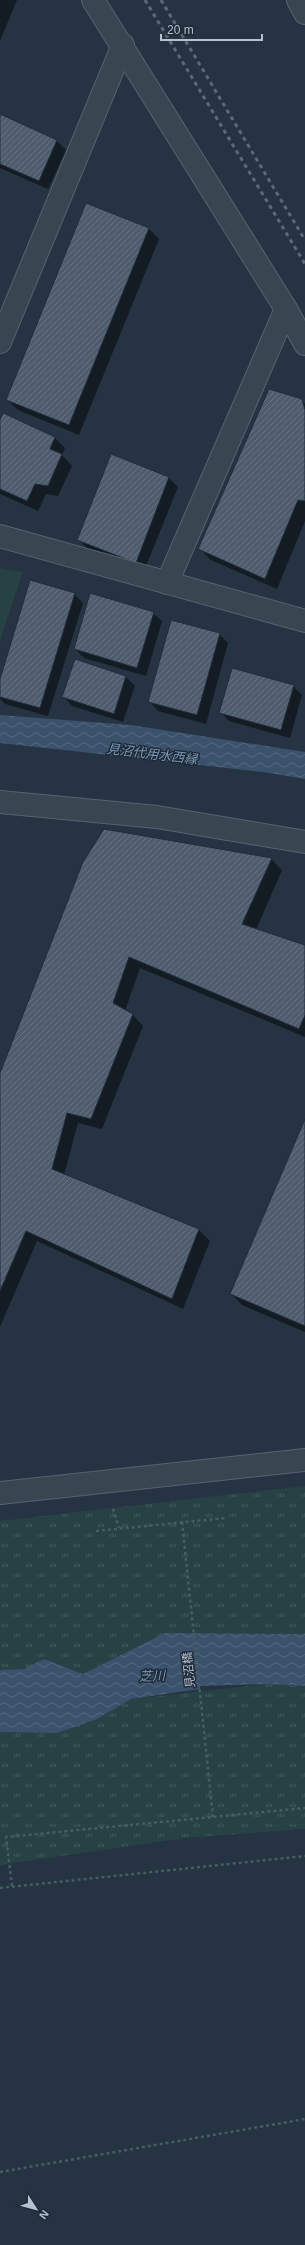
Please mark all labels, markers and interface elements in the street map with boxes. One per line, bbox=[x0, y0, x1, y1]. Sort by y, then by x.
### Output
scale bar bbox=[161, 16, 262, 42]
text: 20 m bbox=[167, 23, 194, 37]
water label: 見沼代用水西縁 bbox=[106, 741, 200, 767]
street label: 見沼橋 bbox=[180, 1651, 198, 1689]
water label: 芝川 bbox=[139, 1668, 167, 1684]
north arrow bbox=[16, 2189, 56, 2229]
text: N bbox=[37, 2208, 51, 2222]

